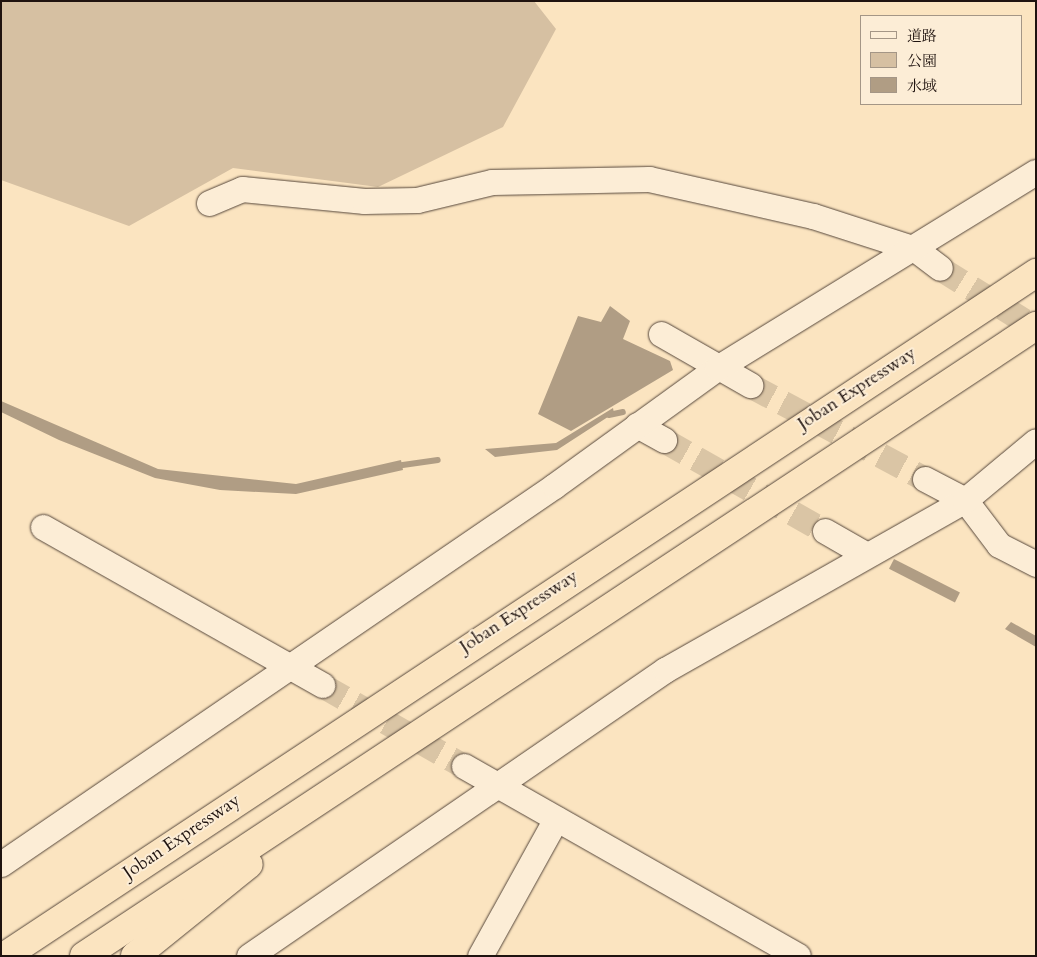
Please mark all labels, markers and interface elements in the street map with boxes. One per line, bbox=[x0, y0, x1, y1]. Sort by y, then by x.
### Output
legend bbox=[860, 15, 1022, 105]
text: 道路 bbox=[907, 26, 937, 46]
text: 公園 bbox=[907, 51, 937, 71]
text: 水域 bbox=[907, 76, 937, 96]
street label: Joban Expressway bbox=[794, 343, 920, 435]
street label: Joban Expressway bbox=[456, 566, 582, 658]
street label: Joban Expressway bbox=[119, 790, 245, 884]

